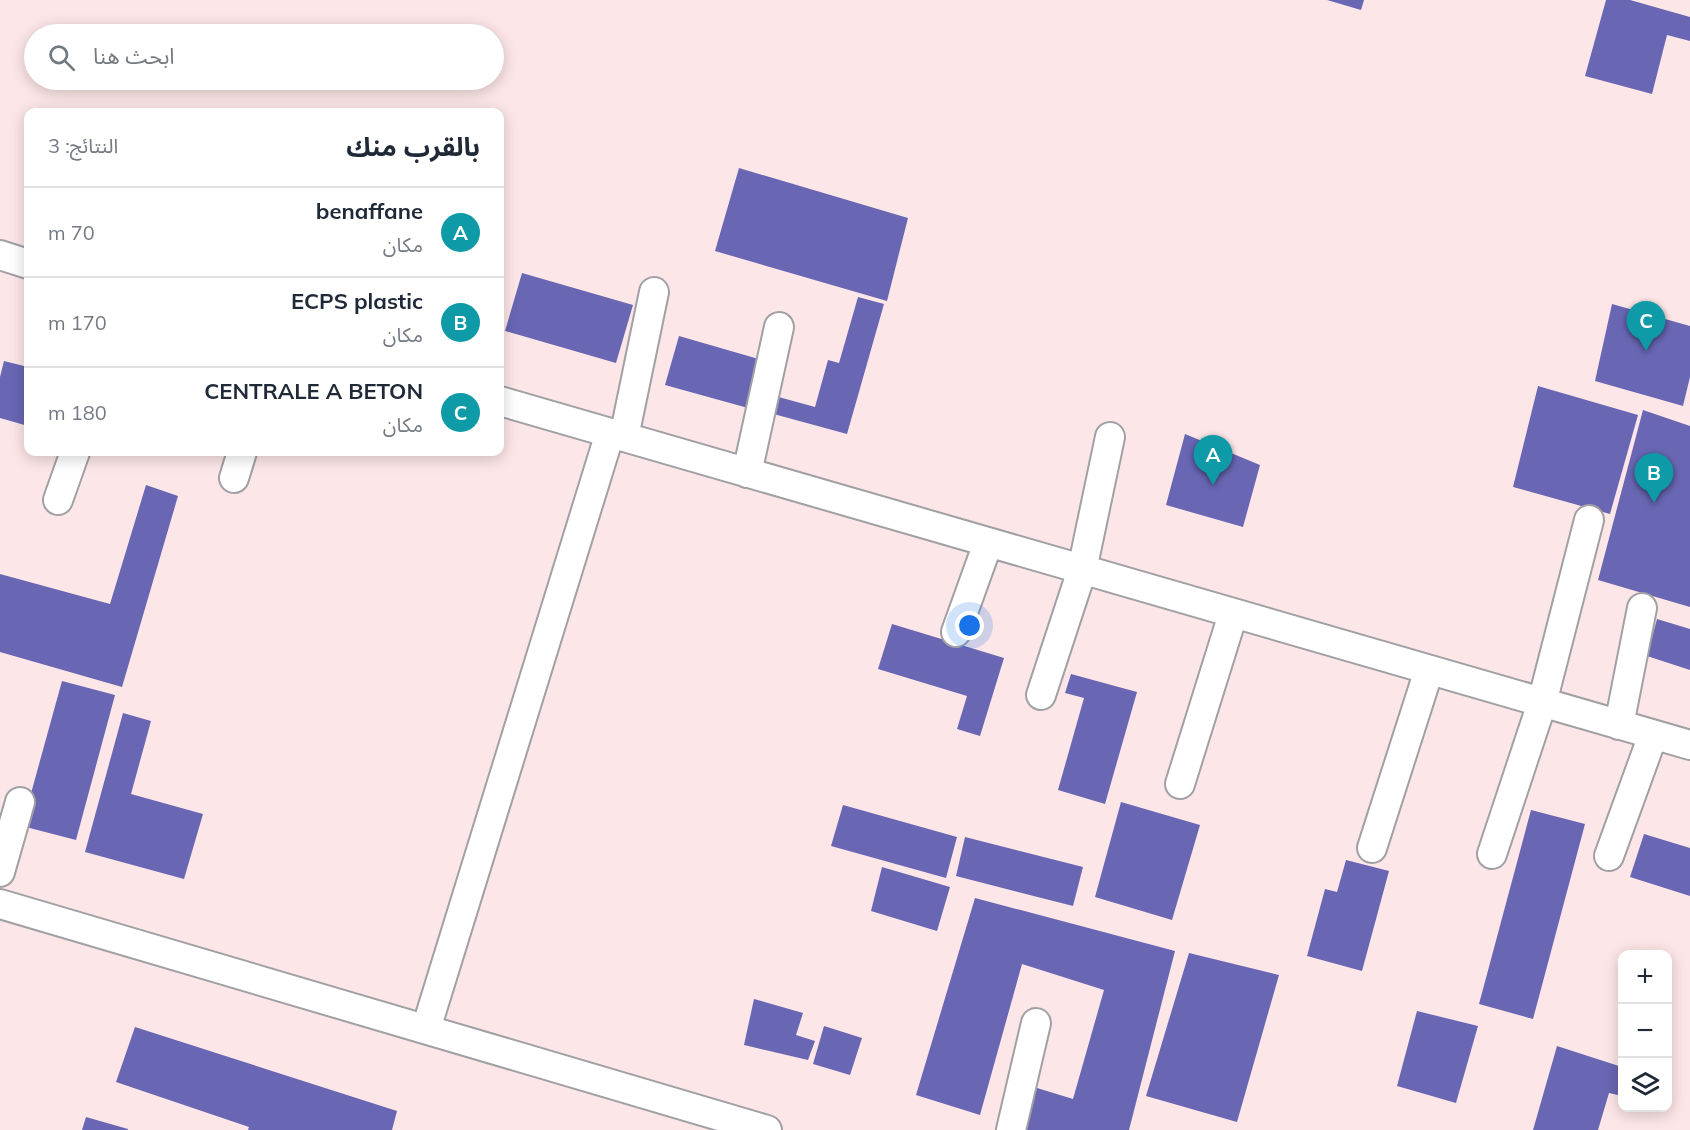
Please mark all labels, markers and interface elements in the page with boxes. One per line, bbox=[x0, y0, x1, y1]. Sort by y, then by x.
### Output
search box bbox=[24, 24, 504, 90]
icon: search bbox=[45, 41, 78, 74]
text: ابحث هنا bbox=[93, 42, 175, 70]
text: بالقرب منك bbox=[346, 130, 480, 163]
text: النتائج: 3 bbox=[48, 133, 118, 158]
text: benaffane bbox=[316, 197, 423, 225]
text: 70 m bbox=[48, 220, 95, 245]
text: A bbox=[453, 220, 468, 245]
text: مكان bbox=[383, 232, 423, 257]
text: ECPS plastic bbox=[291, 287, 423, 315]
pin: C bbox=[1626, 302, 1666, 351]
text: 170 m bbox=[48, 310, 107, 335]
text: B bbox=[454, 310, 467, 335]
text: مكان bbox=[383, 322, 423, 347]
text: CENTRALE A BETON bbox=[204, 377, 423, 405]
text: 180 m bbox=[48, 400, 107, 425]
text: C bbox=[454, 400, 467, 425]
text: مكان bbox=[383, 412, 423, 437]
pin: A bbox=[1194, 436, 1232, 485]
pin: B bbox=[1634, 454, 1674, 503]
your location bbox=[955, 611, 984, 640]
map controls bbox=[1618, 950, 1672, 1112]
button: + bbox=[1618, 950, 1672, 1004]
button: − bbox=[1618, 1004, 1672, 1058]
button: layers bbox=[1618, 1058, 1672, 1112]

